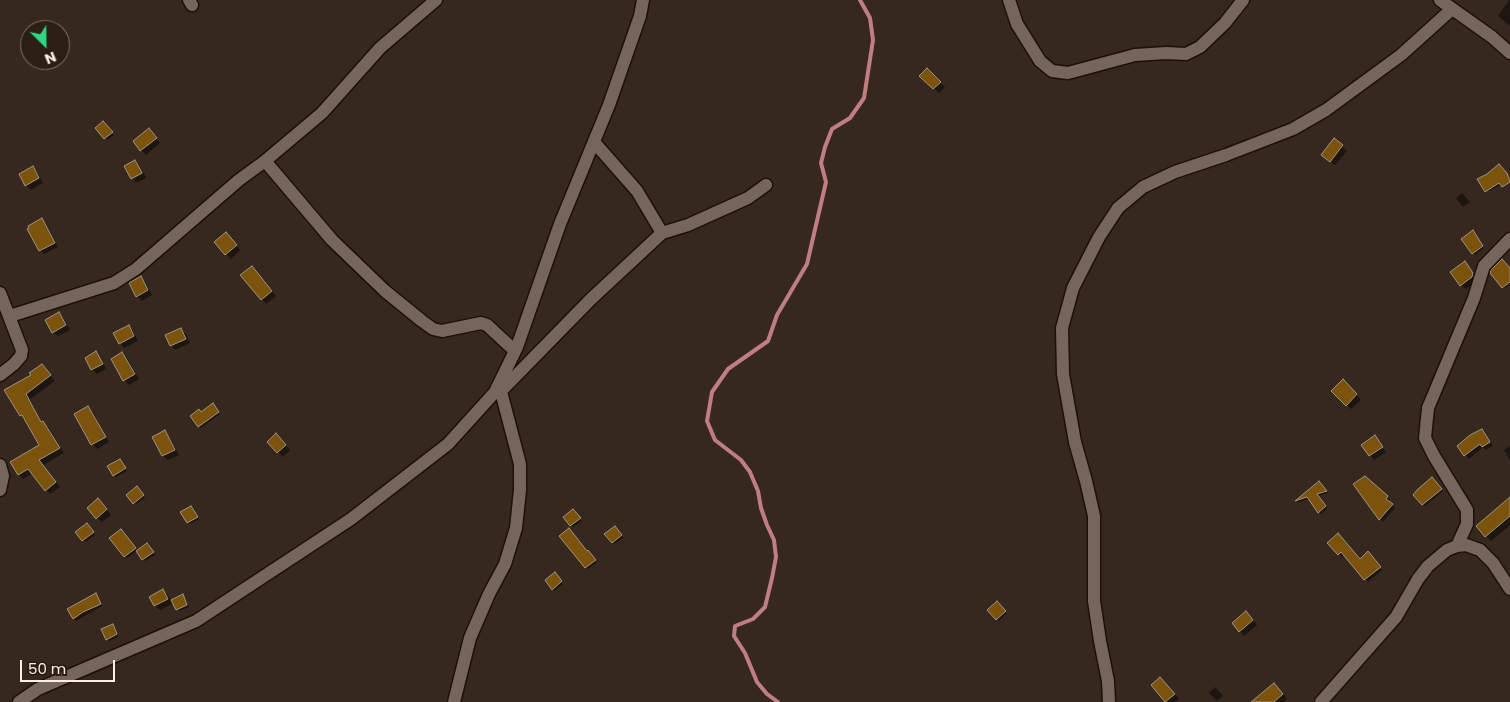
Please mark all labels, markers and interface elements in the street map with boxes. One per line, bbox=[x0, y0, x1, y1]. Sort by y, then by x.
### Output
north arrow bbox=[20, 20, 70, 70]
text: N bbox=[42, 47, 59, 69]
scale bar bbox=[22, 650, 118, 682]
text: 50 m bbox=[28, 658, 66, 679]

